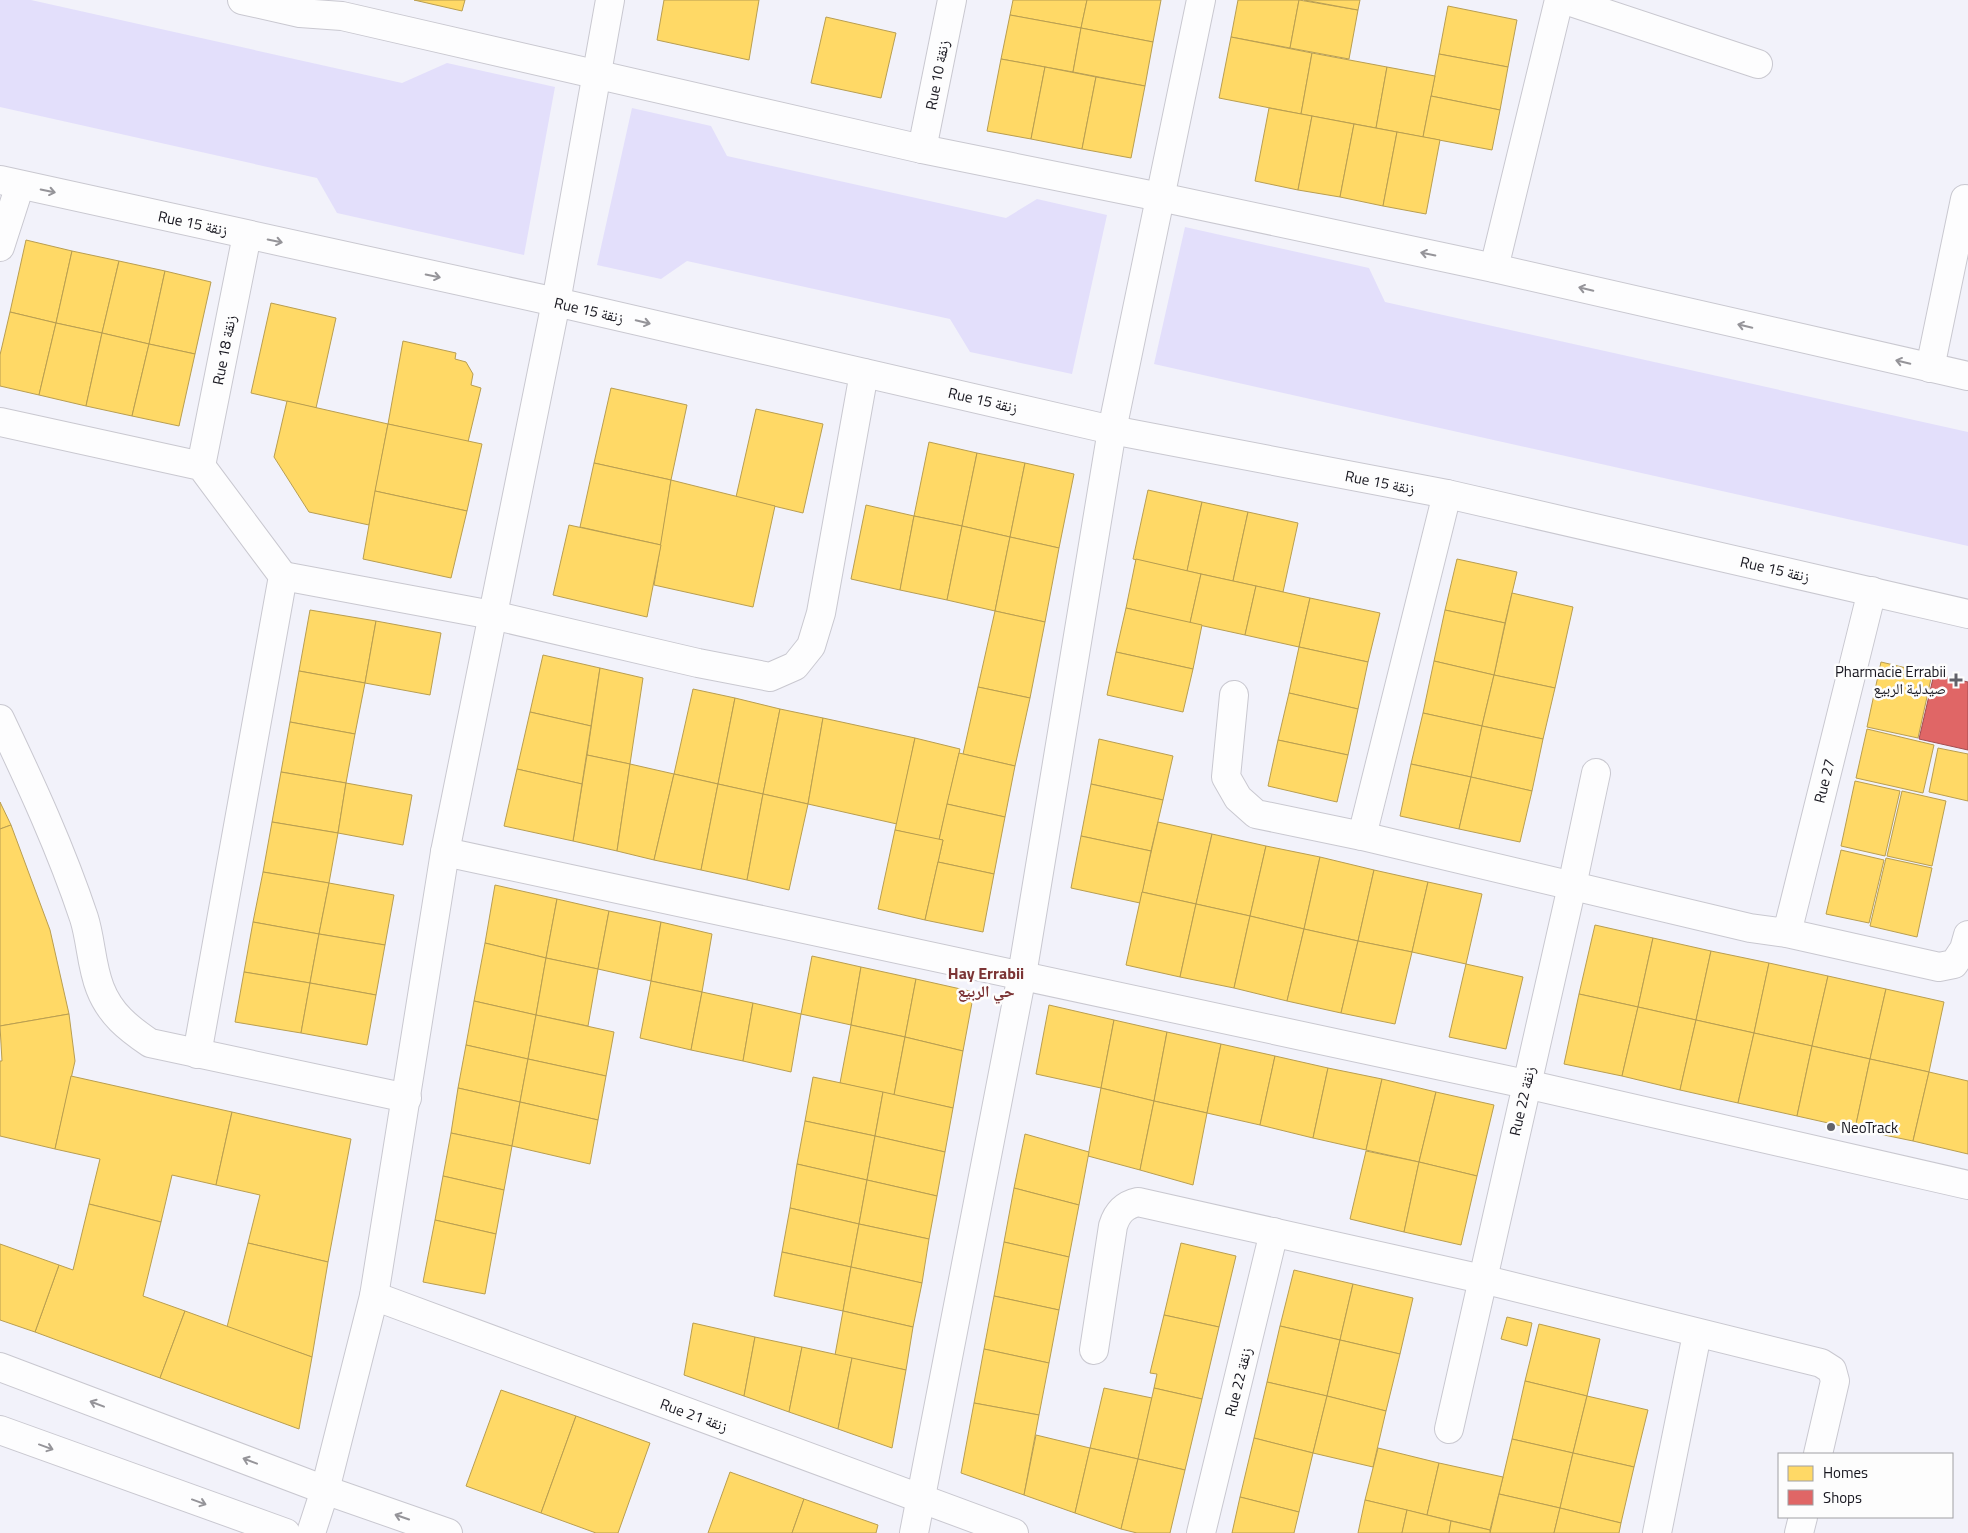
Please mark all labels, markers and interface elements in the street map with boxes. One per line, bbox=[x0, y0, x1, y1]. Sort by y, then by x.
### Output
street label: Rue 10 زنقة bbox=[919, 38, 955, 112]
one-way arrow bbox=[39, 187, 55, 196]
street label: Rue 15 زنقة bbox=[156, 204, 230, 242]
one-way arrow bbox=[266, 237, 282, 246]
one-way arrow bbox=[1420, 249, 1436, 258]
one-way arrow bbox=[425, 272, 441, 281]
one-way arrow bbox=[1579, 284, 1595, 293]
street label: Rue 15 زنقة bbox=[552, 291, 626, 329]
street label: Rue 18 زنقة bbox=[206, 313, 242, 387]
one-way arrow bbox=[635, 318, 651, 327]
one-way arrow bbox=[1737, 321, 1753, 330]
one-way arrow bbox=[1896, 357, 1912, 366]
street label: Rue 15 زنقة bbox=[946, 381, 1020, 419]
street label: Rue 15 زنقة bbox=[1343, 464, 1417, 500]
street label: Rue 15 زنقة bbox=[1738, 550, 1812, 588]
place label: Pharmacie Errabii صيدلية الربيع bbox=[1835, 660, 1946, 700]
marker: Pharmacie Errabii صيدلية الربيع bbox=[1950, 674, 1962, 686]
street label: Rue 27 bbox=[1807, 756, 1841, 806]
district label: Hay Errabii حي الربيع bbox=[948, 961, 1024, 1004]
street label: Rue 22 زنقة bbox=[1503, 1064, 1541, 1138]
place label: NeoTrack bbox=[1841, 1116, 1898, 1139]
marker: NeoTrack bbox=[1825, 1121, 1837, 1133]
street label: Rue 22 زنقة bbox=[1218, 1345, 1258, 1419]
street label: Rue 21 زنقة bbox=[657, 1392, 731, 1438]
one-way arrow bbox=[90, 1399, 106, 1408]
one-way arrow bbox=[38, 1443, 53, 1452]
legend bbox=[1778, 1453, 1953, 1518]
one-way arrow bbox=[242, 1456, 258, 1465]
text: Homes bbox=[1823, 1461, 1868, 1484]
text: Shops bbox=[1823, 1486, 1862, 1509]
one-way arrow bbox=[191, 1498, 206, 1507]
one-way arrow bbox=[395, 1512, 410, 1521]

